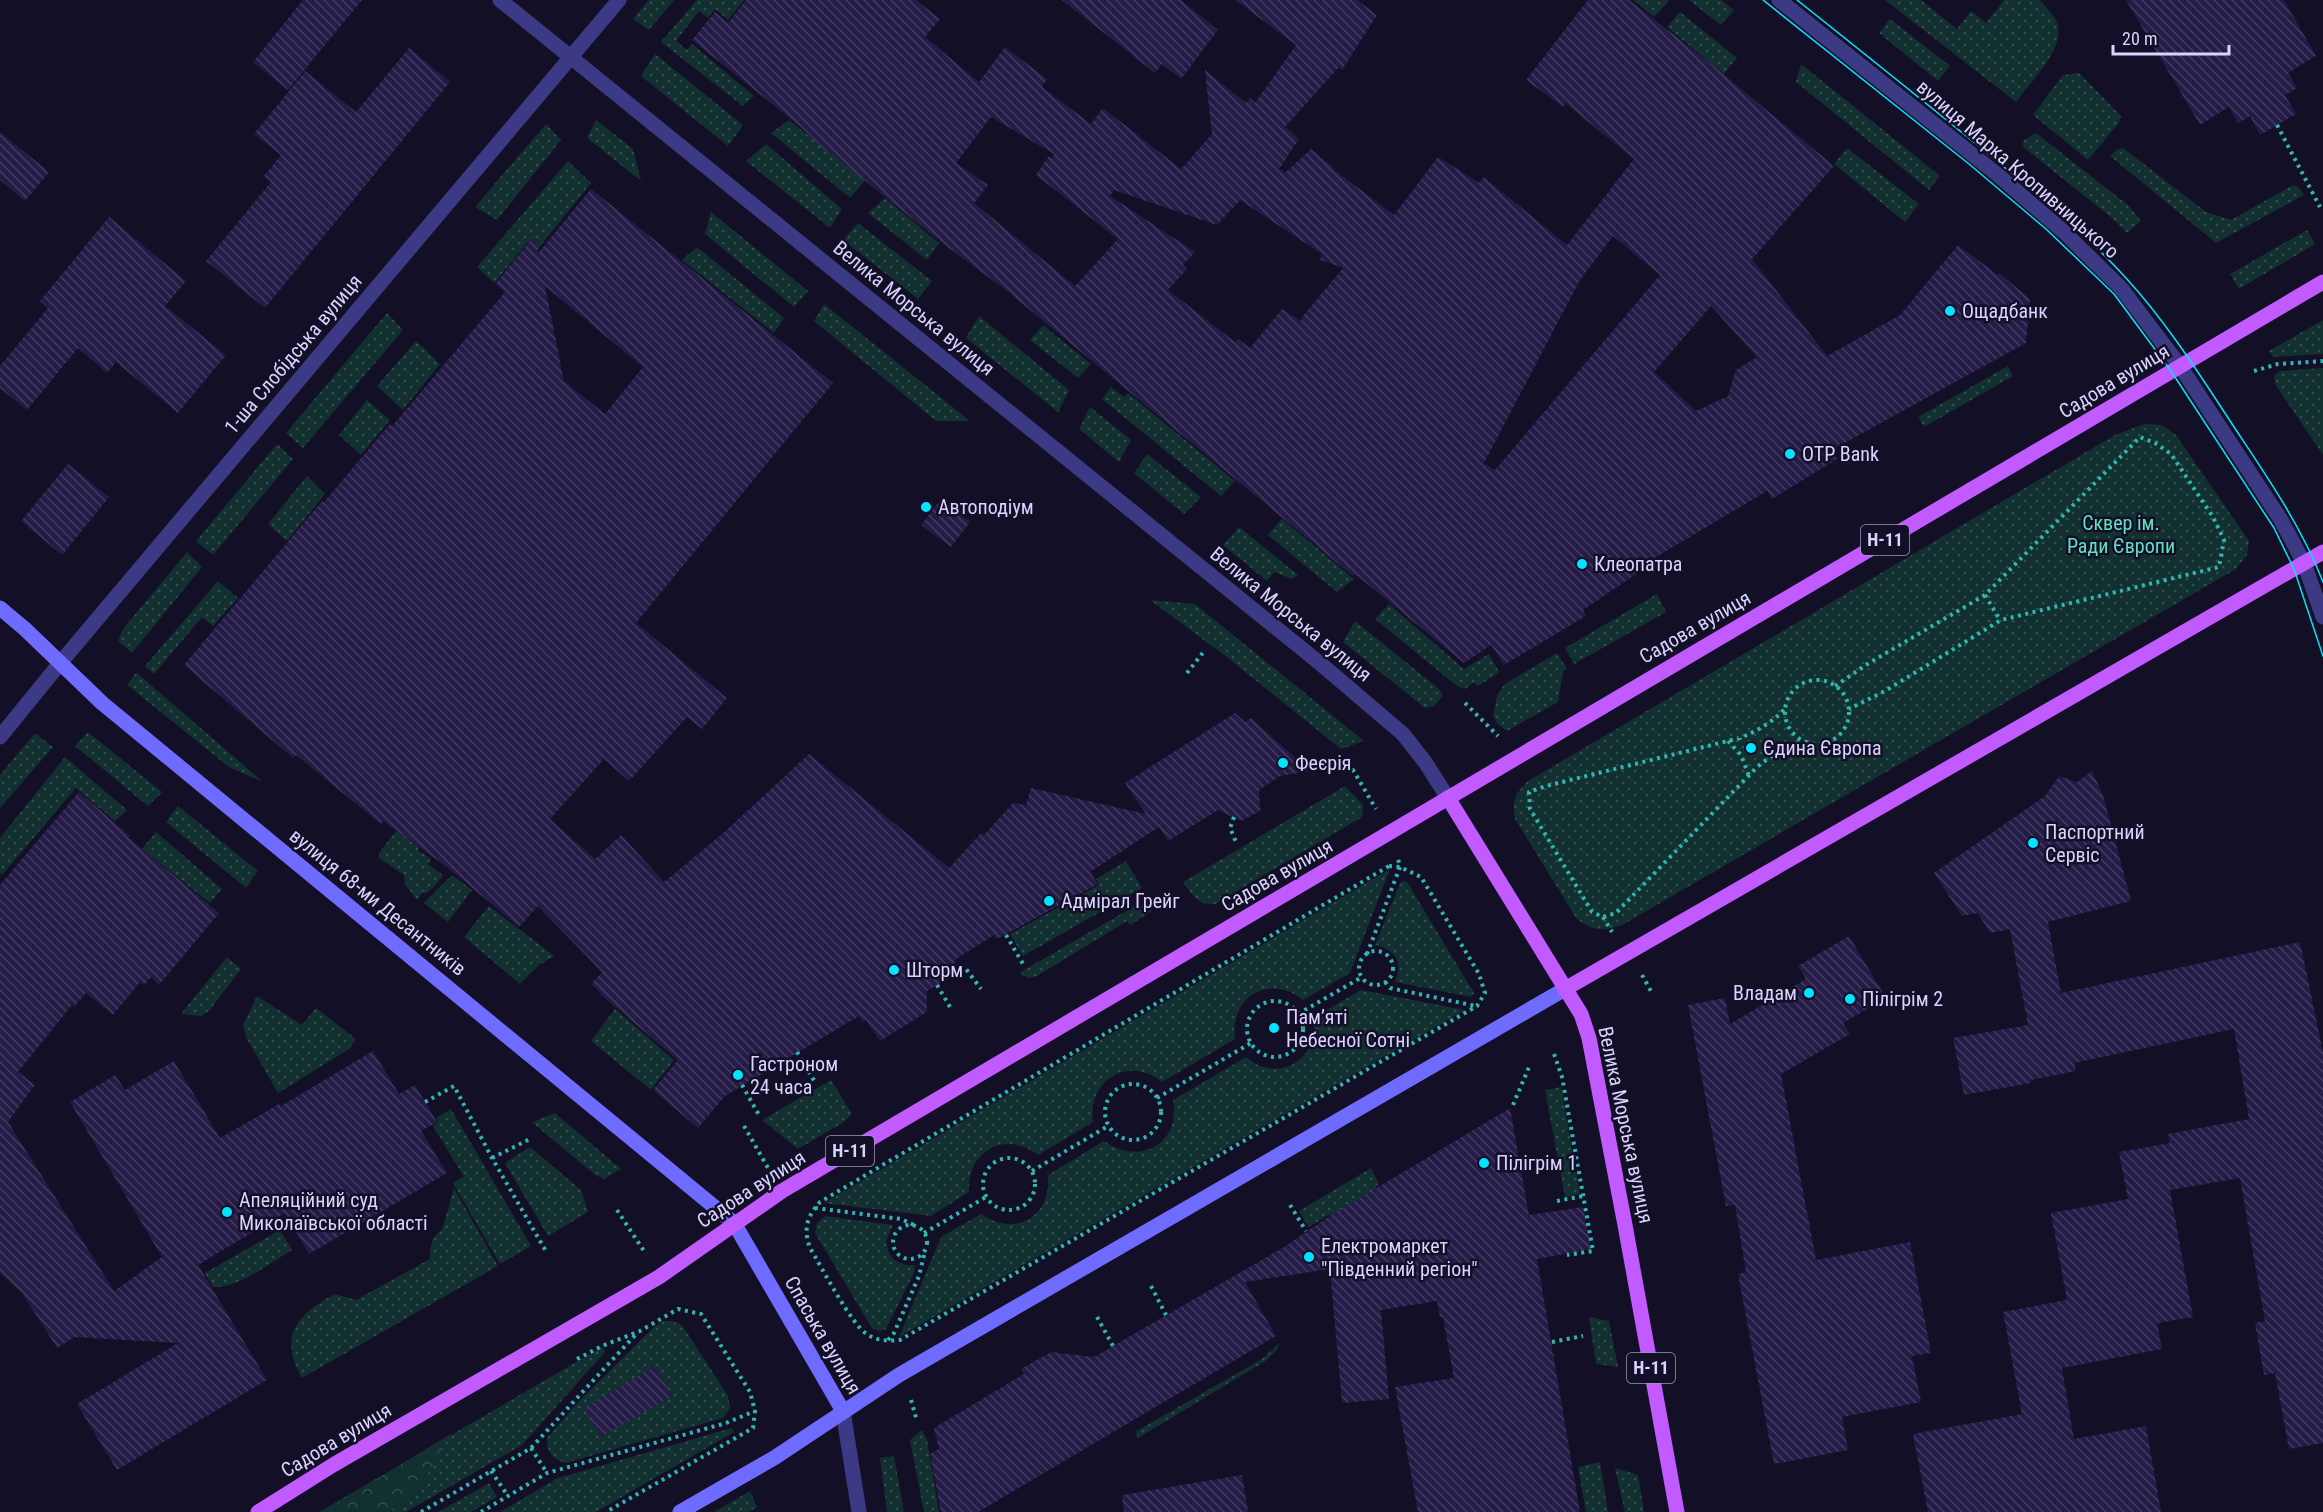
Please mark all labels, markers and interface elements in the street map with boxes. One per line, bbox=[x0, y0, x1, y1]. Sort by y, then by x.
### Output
scale bar bbox=[2113, 18, 2228, 56]
text: 20 m bbox=[2122, 28, 2157, 49]
street label: вулиця Марка Кропивницького bbox=[1912, 75, 2124, 263]
street label: Велика Морська вулиця bbox=[828, 236, 1000, 380]
street label: 1-ша Слобідська вулиця bbox=[219, 269, 367, 439]
place label: Ощадбанк bbox=[1962, 299, 2048, 323]
marker: Ощадбанк bbox=[1943, 304, 1957, 318]
street label: Садова вулиця bbox=[2054, 339, 2174, 423]
place label: OTP Bank bbox=[1802, 442, 1879, 466]
marker: OTP Bank bbox=[1783, 447, 1797, 461]
place label: Автоподіум bbox=[938, 495, 1034, 519]
marker: Автоподіум bbox=[919, 500, 933, 514]
park label: Сквер ім. Ради Європи bbox=[2067, 511, 2175, 558]
road number: Н-11 bbox=[1861, 525, 1909, 555]
street label: Велика Морська вулиця bbox=[1205, 542, 1377, 686]
place label: Клеопатра bbox=[1594, 552, 1682, 576]
marker: Клеопатра bbox=[1575, 557, 1589, 571]
street label: Садова вулиця bbox=[1635, 585, 1755, 669]
place label: Єдина Європа bbox=[1763, 736, 1882, 760]
marker: Єдина Європа bbox=[1744, 741, 1758, 755]
place label: Феєрія bbox=[1295, 751, 1351, 775]
marker: Феєрія bbox=[1276, 756, 1290, 770]
place label: Паспортний Сервіс bbox=[2045, 820, 2145, 867]
street label: вулиця 68-ми Десантників bbox=[285, 823, 471, 981]
street label: Садова вулиця bbox=[1217, 833, 1337, 917]
marker: Паспортний Сервіс bbox=[2026, 836, 2040, 850]
place label: Адмірал Грейг bbox=[1061, 889, 1180, 913]
marker: Адмірал Грейг bbox=[1042, 894, 1056, 908]
place label: Шторм bbox=[906, 958, 963, 982]
marker: Шторм bbox=[887, 963, 901, 977]
place label: Владам bbox=[1733, 981, 1797, 1005]
marker: Владам bbox=[1802, 986, 1816, 1000]
place label: Пілігрім 2 bbox=[1862, 987, 1943, 1011]
marker: Пілігрім 2 bbox=[1843, 992, 1857, 1006]
place label: Пам’яті Небесної Сотні bbox=[1286, 1005, 1410, 1052]
marker: Пам’яті Небесної Сотні bbox=[1267, 1021, 1281, 1035]
street label: Велика Морська вулиця bbox=[1593, 1024, 1659, 1226]
place label: Гастроном 24 часа bbox=[750, 1052, 838, 1099]
marker: Гастроном 24 часа bbox=[731, 1068, 745, 1082]
road number: Н-11 bbox=[826, 1136, 874, 1166]
street label: Садова вулиця bbox=[692, 1145, 810, 1233]
place label: Пілігрім 1 bbox=[1496, 1151, 1577, 1175]
marker: Пілігрім 1 bbox=[1477, 1156, 1491, 1170]
place label: Апеляційний суд Миколаївської області bbox=[239, 1188, 428, 1235]
marker: Апеляційний суд Миколаївської області bbox=[220, 1205, 234, 1219]
place label: Електромаркет "Південний регіон" bbox=[1321, 1234, 1478, 1281]
marker: Електромаркет "Південний регіон" bbox=[1302, 1250, 1316, 1264]
street label: Спаська вулиця bbox=[780, 1272, 866, 1398]
road number: Н-11 bbox=[1627, 1353, 1675, 1383]
street label: Садова вулиця bbox=[276, 1398, 396, 1482]

